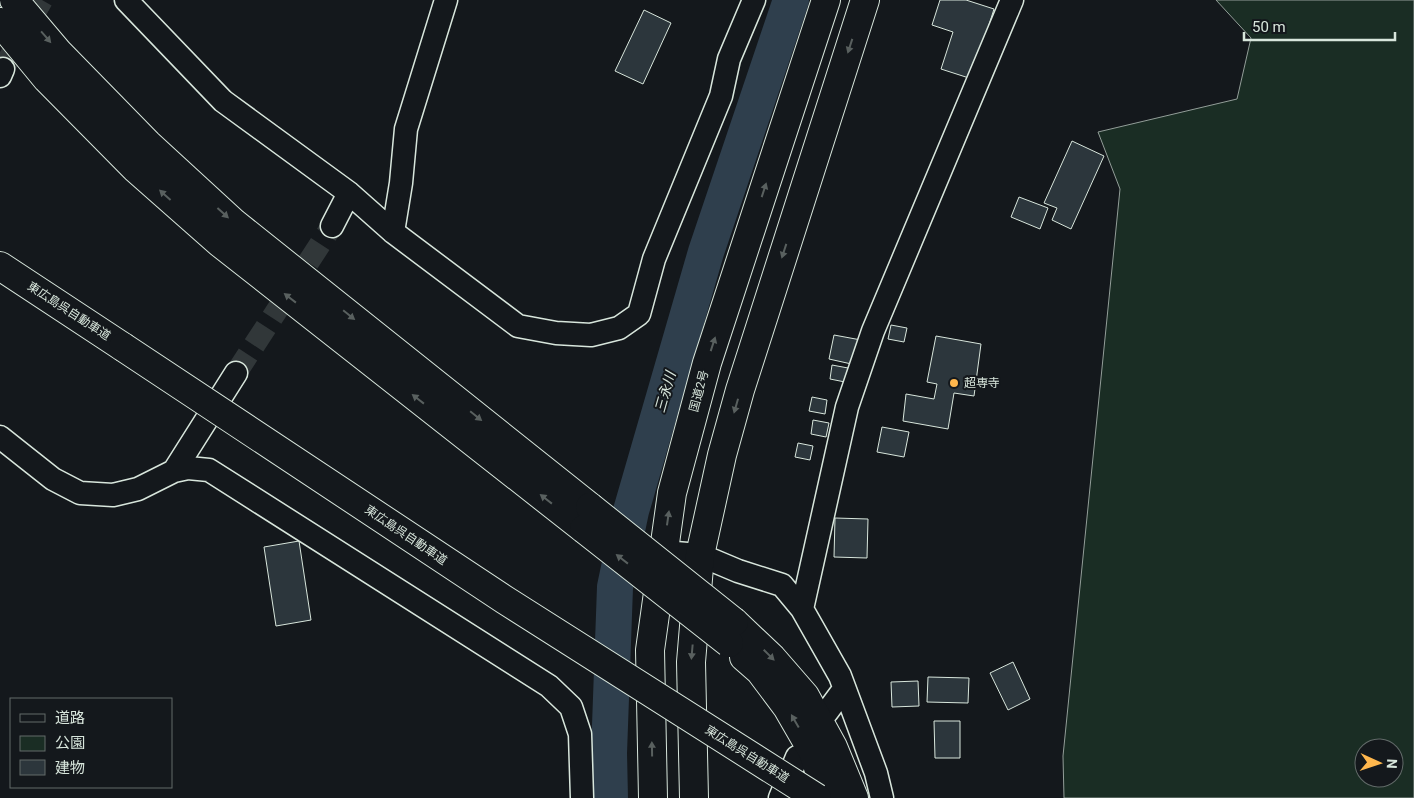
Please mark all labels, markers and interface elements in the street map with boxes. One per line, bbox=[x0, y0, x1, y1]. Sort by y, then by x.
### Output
scale bar bbox=[1244, 10, 1395, 42]
text: 50 m bbox=[1252, 18, 1286, 36]
one-way arrow bbox=[40, 30, 51, 43]
one-way arrow bbox=[845, 39, 853, 54]
one-way arrow bbox=[761, 182, 768, 197]
one-way arrow bbox=[160, 189, 172, 201]
one-way arrow bbox=[216, 207, 228, 219]
one-way arrow bbox=[780, 244, 788, 259]
street label: 東広島呉自動車道 bbox=[25, 279, 113, 343]
one-way arrow bbox=[284, 293, 297, 304]
one-way arrow bbox=[342, 309, 355, 320]
one-way arrow bbox=[709, 336, 717, 351]
water label: 三永川 bbox=[652, 368, 679, 414]
street label: 国道2号 bbox=[687, 369, 711, 413]
place label: 超専寺 bbox=[964, 376, 1000, 390]
marker: 超専寺 bbox=[948, 377, 960, 389]
one-way arrow bbox=[412, 393, 425, 404]
one-way arrow bbox=[731, 399, 739, 414]
one-way arrow bbox=[470, 411, 483, 422]
one-way arrow bbox=[540, 493, 553, 504]
street label: 東広島呉自動車道 bbox=[362, 502, 450, 568]
one-way arrow bbox=[664, 510, 672, 526]
one-way arrow bbox=[616, 553, 629, 564]
one-way arrow bbox=[688, 644, 696, 660]
one-way arrow bbox=[763, 649, 775, 661]
legend bbox=[10, 698, 172, 788]
text: 道路 bbox=[55, 709, 85, 727]
one-way arrow bbox=[791, 715, 800, 728]
street label: 東広島呉自動車道 bbox=[703, 723, 791, 785]
text: 公園 bbox=[55, 734, 85, 752]
north arrow bbox=[1354, 738, 1404, 788]
one-way arrow bbox=[648, 741, 656, 757]
text: N bbox=[1384, 758, 1400, 769]
text: 建物 bbox=[55, 759, 85, 777]

